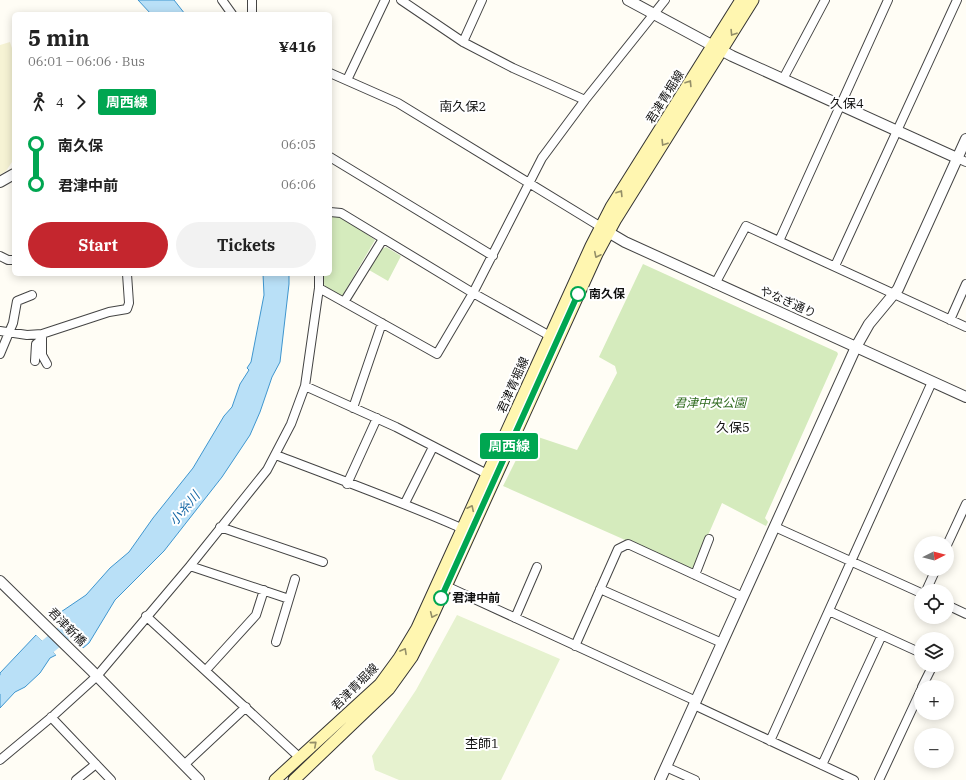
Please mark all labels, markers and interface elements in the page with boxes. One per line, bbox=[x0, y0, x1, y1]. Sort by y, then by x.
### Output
text: 5 min bbox=[28, 23, 90, 52]
one-way arrow bbox=[730, 29, 737, 36]
text: ¥416 bbox=[279, 37, 316, 56]
text: 06:01 – 06:06 · Bus bbox=[28, 53, 145, 70]
street label: 君津青堀線 bbox=[642, 67, 687, 126]
one-way arrow bbox=[684, 80, 692, 87]
icon: walk bbox=[28, 91, 50, 113]
icon: forward bbox=[70, 91, 92, 113]
text: 周西線 bbox=[106, 93, 148, 111]
text: 4 bbox=[56, 94, 64, 111]
district label: 久保4 bbox=[830, 95, 864, 112]
district label: 南久保2 bbox=[440, 98, 486, 115]
text: 南久保 bbox=[58, 136, 103, 155]
text: 06:05 bbox=[281, 136, 316, 153]
one-way arrow bbox=[661, 139, 668, 146]
text: 君津中前 bbox=[58, 176, 118, 195]
text: 06:06 bbox=[281, 176, 316, 193]
one-way arrow bbox=[615, 190, 623, 197]
button: Start bbox=[28, 222, 168, 268]
button: Tickets bbox=[176, 222, 316, 268]
one-way arrow bbox=[594, 251, 602, 258]
street label: やなぎ通り bbox=[758, 282, 819, 321]
marker: 南久保 bbox=[570, 286, 586, 302]
place label: 南久保 bbox=[589, 286, 625, 301]
street label: 君津青堀線 bbox=[493, 354, 532, 415]
park label: 君津中央公園 bbox=[674, 395, 748, 410]
district label: 久保5 bbox=[716, 419, 750, 436]
line badge: 周西線 bbox=[486, 433, 532, 459]
text: 周西線 bbox=[488, 437, 530, 455]
water label: 小糸川 bbox=[165, 486, 205, 529]
one-way arrow bbox=[466, 505, 473, 512]
north arrow bbox=[914, 536, 954, 576]
map controls bbox=[914, 536, 954, 768]
button: locate bbox=[914, 584, 954, 624]
marker: 君津中前 bbox=[433, 590, 449, 606]
place label: 君津中前 bbox=[452, 590, 500, 605]
street label: 君津新橋 bbox=[45, 604, 90, 649]
one-way arrow bbox=[430, 611, 438, 619]
button: layers bbox=[914, 632, 954, 672]
one-way arrow bbox=[399, 648, 406, 655]
street label: 君津青堀線 bbox=[328, 660, 381, 713]
button: + bbox=[914, 680, 954, 720]
button: − bbox=[914, 728, 954, 768]
district label: 杢師1 bbox=[465, 735, 499, 752]
one-way arrow bbox=[309, 741, 316, 748]

